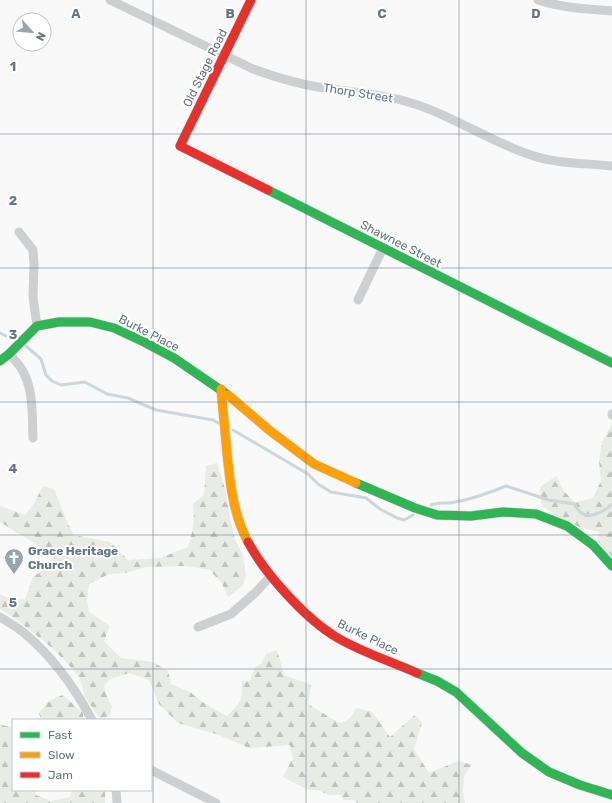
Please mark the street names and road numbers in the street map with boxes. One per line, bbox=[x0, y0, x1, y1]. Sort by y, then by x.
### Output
street label: Old Stage Road bbox=[180, 27, 230, 109]
street label: Thorp Street bbox=[322, 81, 394, 105]
street label: Shawnee Street bbox=[358, 217, 444, 271]
street label: Burke Place bbox=[116, 312, 182, 354]
street label: Burke Place bbox=[335, 616, 401, 658]

